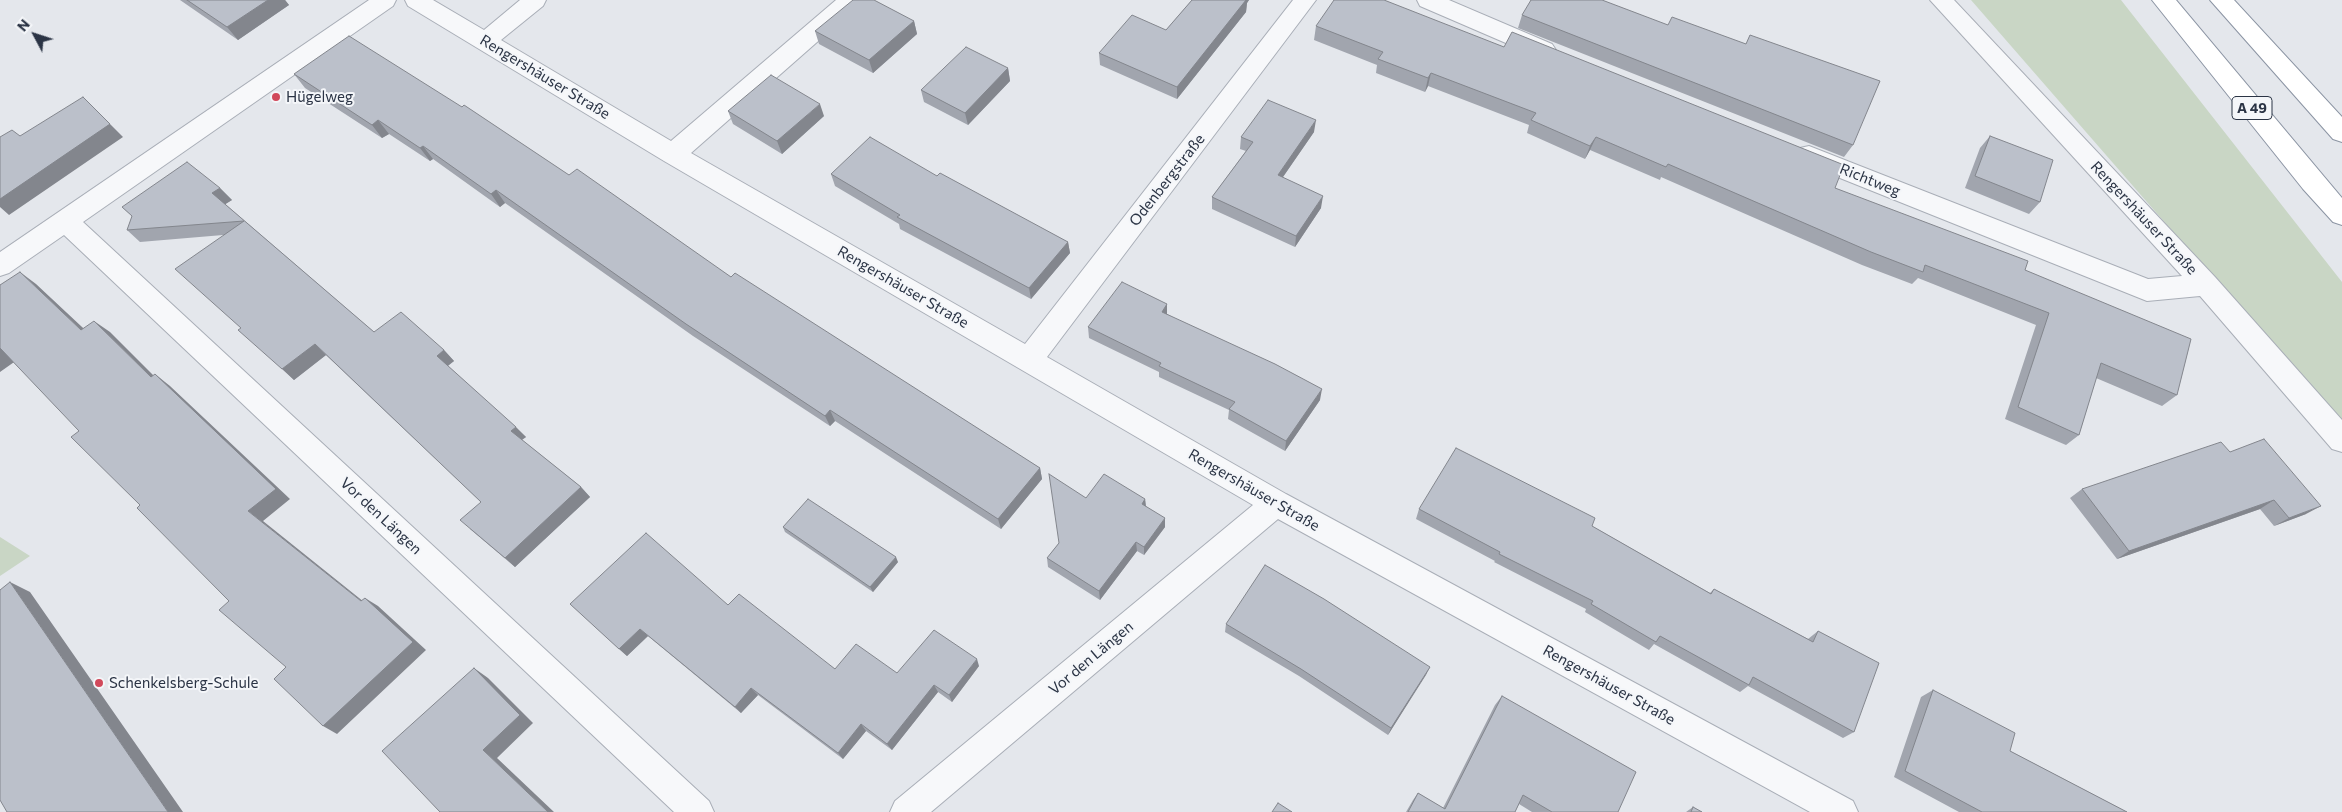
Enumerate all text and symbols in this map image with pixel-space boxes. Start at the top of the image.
north arrow [10,10,60,60]
text: N [13,16,33,35]
street label: Rengershäuser Straße [477,31,613,123]
place label: Hügelweg [286,88,353,106]
marker: Hügelweg [270,91,282,103]
road number: A 49 [2232,96,2272,120]
street label: Odenbergstraße [1125,130,1209,230]
street label: Rengershäuser Straße [2087,158,2201,278]
street label: Richtweg [1837,160,1903,200]
street label: Rengershäuser Straße [834,242,972,332]
street label: Rengershäuser Straße [1185,445,1323,535]
street label: Vor den Längen [337,474,425,558]
street label: Vor den Längen [1045,617,1137,699]
street label: Rengershäuser Straße [1540,641,1678,729]
place label: Schenkelsberg-Schule [109,674,258,692]
marker: Schenkelsberg-Schule [93,677,105,689]

